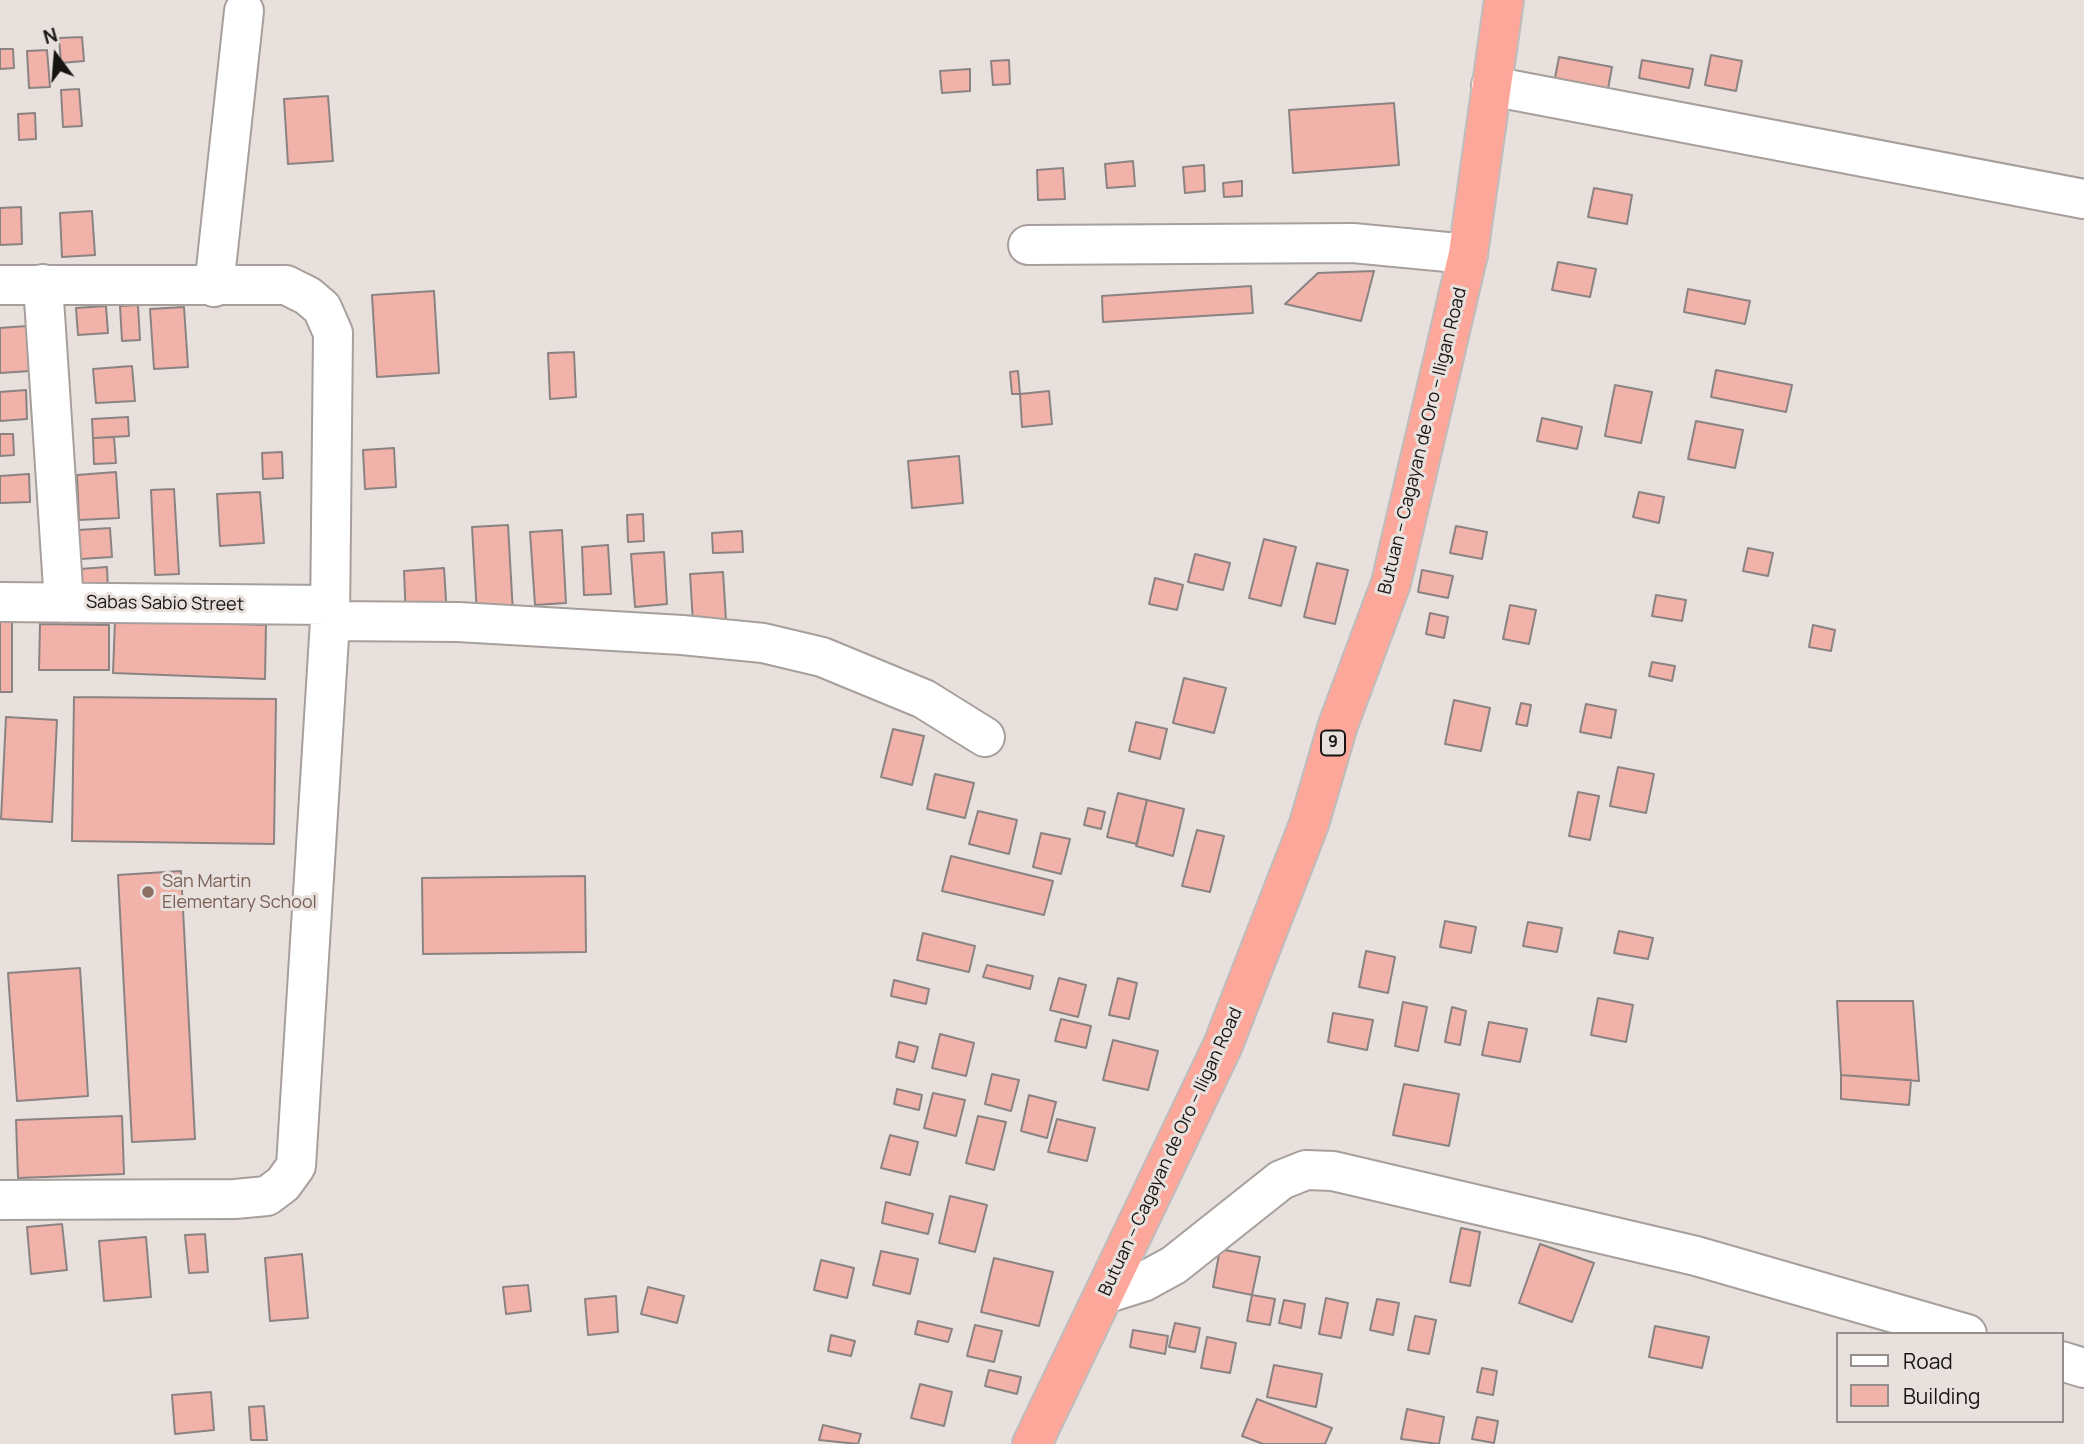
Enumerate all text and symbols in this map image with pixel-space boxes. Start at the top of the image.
north arrow [21,21,91,91]
text: N [40,21,60,50]
street label: Butuan – Cagayan de Oro – Iligan Road [1374,285,1472,597]
street label: Sabas Sabio Street [86,592,244,616]
road number: 9 [1321,730,1345,756]
place label: San Martin Elementary School [162,871,317,914]
marker: San Martin Elementary School [140,884,156,900]
street label: Butuan – Cagayan de Oro – Iligan Road [1095,1004,1247,1300]
legend [1836,1332,2063,1423]
text: Road [1903,1347,1953,1375]
text: Building [1903,1382,1980,1410]

